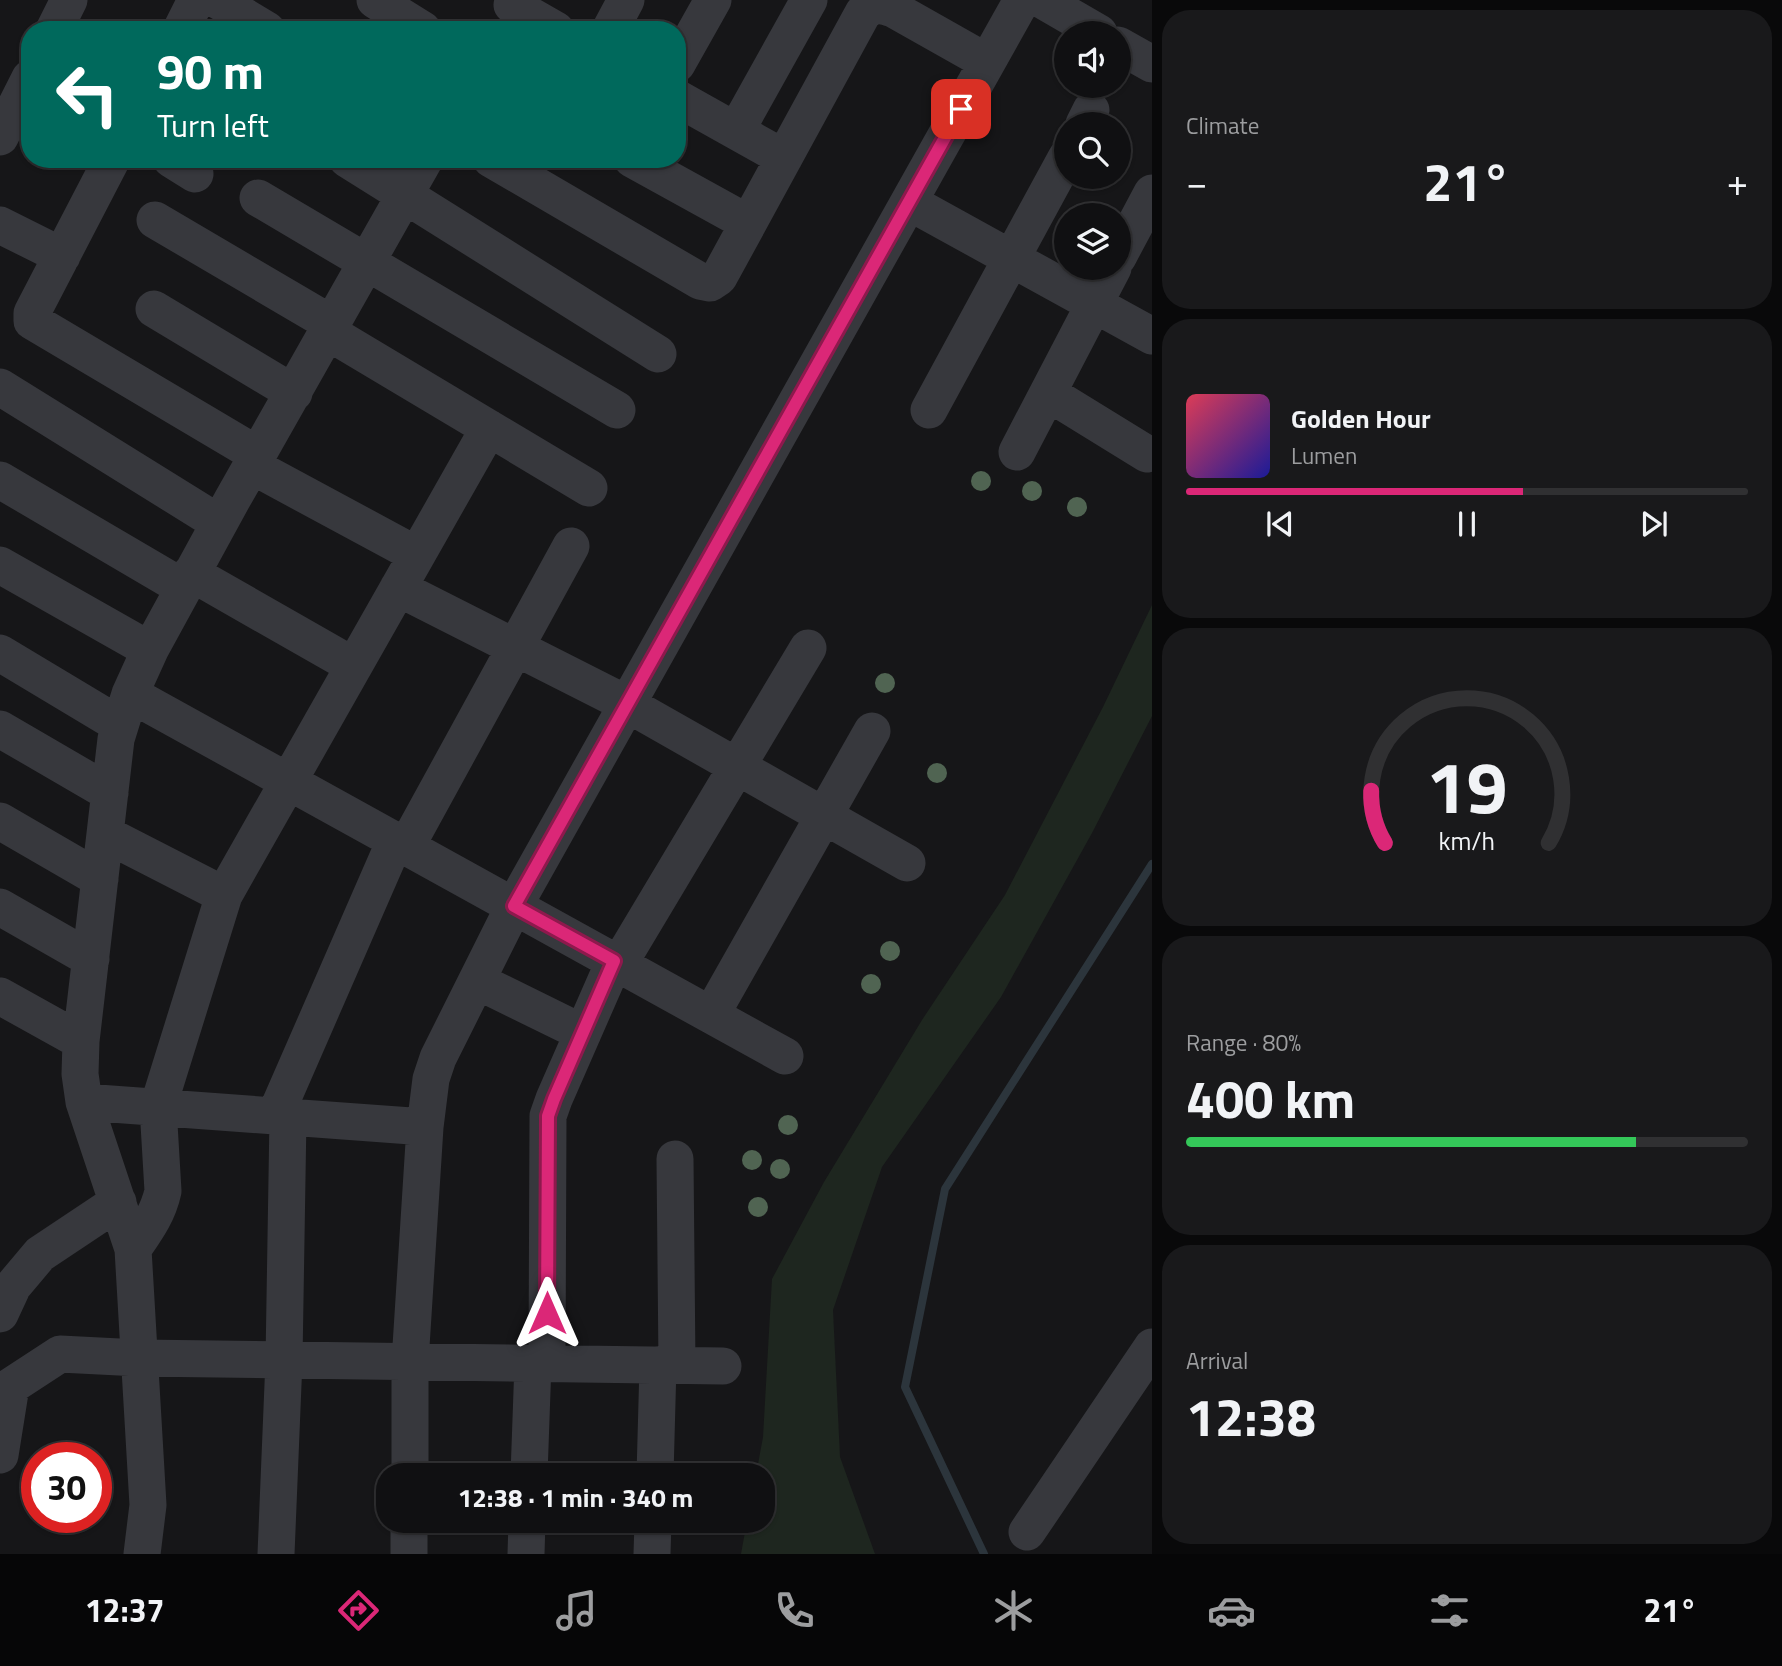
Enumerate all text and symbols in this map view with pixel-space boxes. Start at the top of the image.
map controls [1054,21,1131,280]
button: sound [1054,21,1131,98]
text: 90 m [157,33,264,108]
icon: left [42,49,133,140]
pin [931,79,991,139]
icon: arrive [942,90,980,128]
text: Turn left [157,101,269,149]
text: Climate [1186,108,1259,143]
button: search [1054,112,1131,189]
text: 21° [1423,142,1511,221]
text: − [1186,153,1207,211]
text: + [1727,153,1748,211]
button: layers [1054,203,1131,280]
text: Golden Hour [1291,399,1431,438]
text: Lumen [1291,438,1357,473]
icon: previous [1261,505,1299,543]
icon: pause [1448,505,1486,543]
icon: next [1635,505,1673,543]
text: 19 [1426,731,1508,841]
text: km/h [1439,822,1495,860]
text: Range · 80% [1186,1025,1301,1060]
text: 400 km [1186,1059,1355,1138]
position arrow [510,1276,584,1350]
text: Arrival [1186,1343,1248,1378]
text: 12:38 [1186,1377,1316,1456]
speed limit sign: 30 [21,1442,112,1533]
text: 12:38 · 1 min · 340 m [458,1478,693,1517]
text: 12:37 [85,1586,165,1634]
icon: directions [334,1586,383,1635]
icon: music [552,1586,601,1635]
icon: phone [770,1586,819,1635]
icon: climate [989,1586,1038,1635]
icon: car [1207,1586,1256,1635]
icon: filters [1425,1586,1474,1635]
text: 21° [1643,1586,1697,1634]

